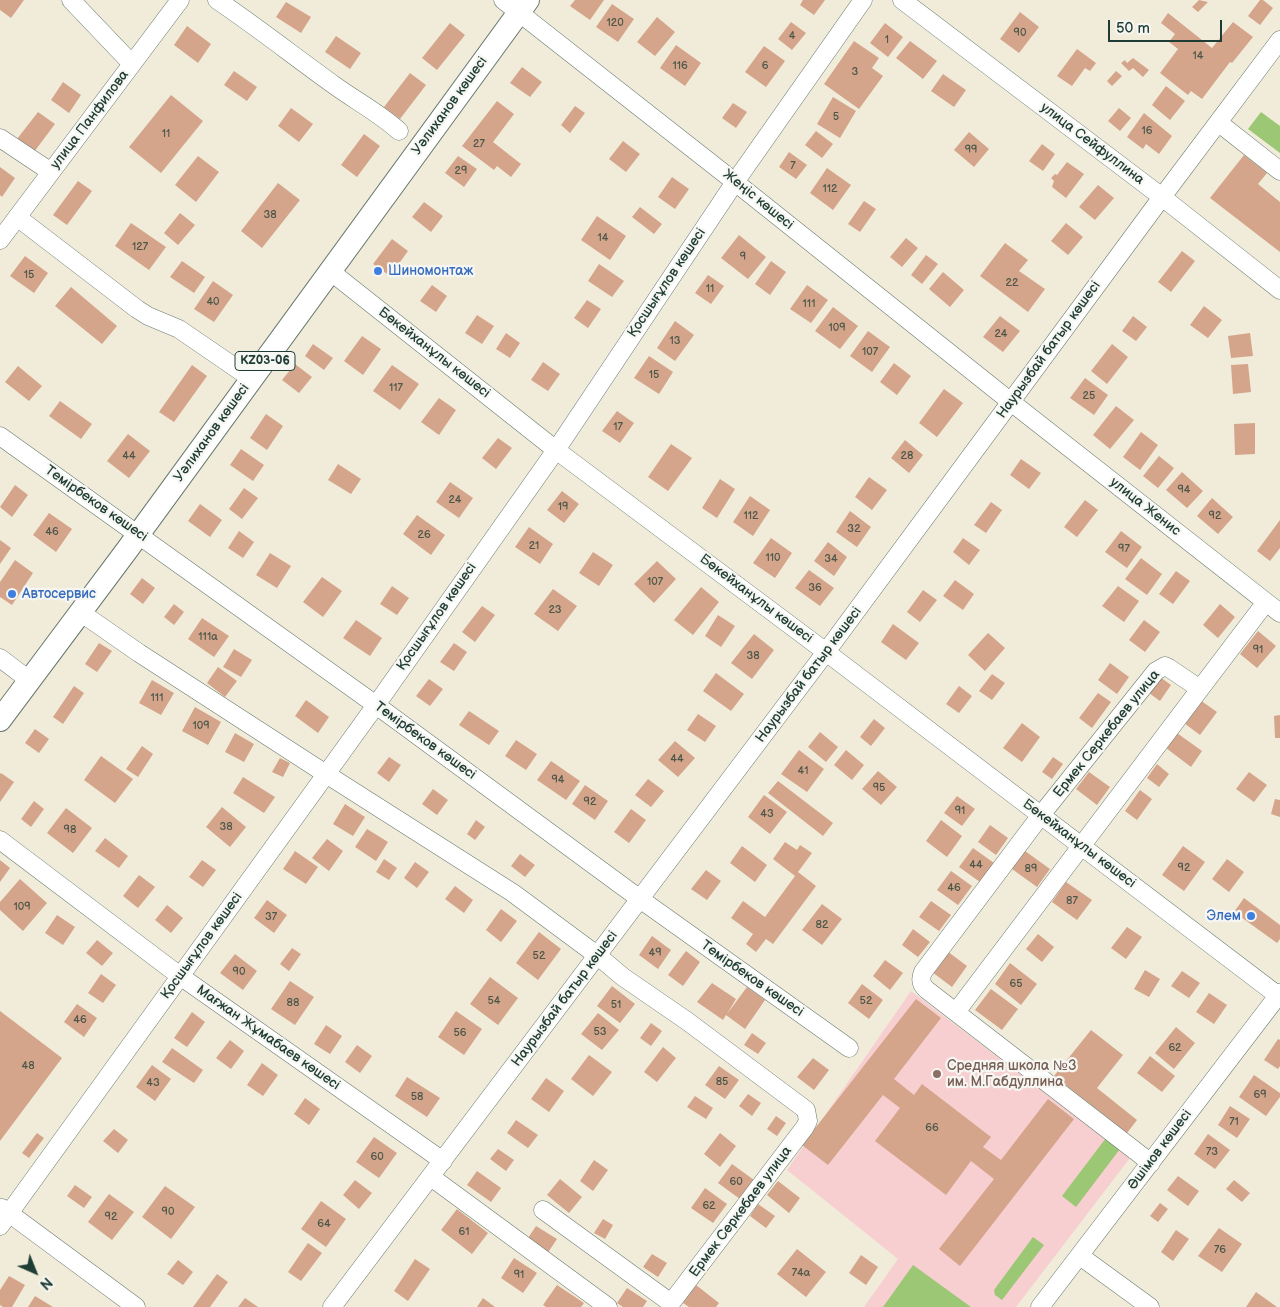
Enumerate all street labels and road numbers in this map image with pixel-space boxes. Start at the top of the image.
street label: Уәлиханов көшесі [409,54,491,158]
street label: улица Панфилова [47,67,133,173]
street label: улица Сейфуллина [1037,99,1147,189]
street label: Жеңіс көшесі [719,166,797,234]
street label: Қосшығұлов көшесі [624,225,710,341]
street label: Наурызбай батыр көшесі [994,278,1104,422]
street label: Бөкейханұлы көшесі [375,304,493,402]
road number: KZ03-06 [235,352,295,371]
street label: Уәлиханов көшесі [171,381,253,485]
street label: Темірбеков көшесі [41,462,151,546]
street label: улица Женис [1106,474,1184,540]
street label: Бөкейханұлы көшесі [696,551,816,647]
street label: Қосшығұлов көшесі [393,560,481,674]
street label: Наурызбай батыр көшесі [752,604,866,746]
street label: Ермек Серкебаев улица [1050,667,1164,801]
street label: Темірбеков көшесі [371,699,479,783]
street label: Бөкейханұлы көшесі [1019,796,1139,892]
street label: Қосшығұлов көшесі [158,889,246,1003]
street label: Наурызбай батыр көшесі [508,928,622,1070]
street label: Темірбеков көшесі [697,937,807,1021]
street label: Мағжан Жұмабаев көшесі [193,982,343,1094]
street label: Әшімов көшесі [1124,1107,1196,1193]
street label: Ермек Серкебаев улица [686,1143,796,1281]

